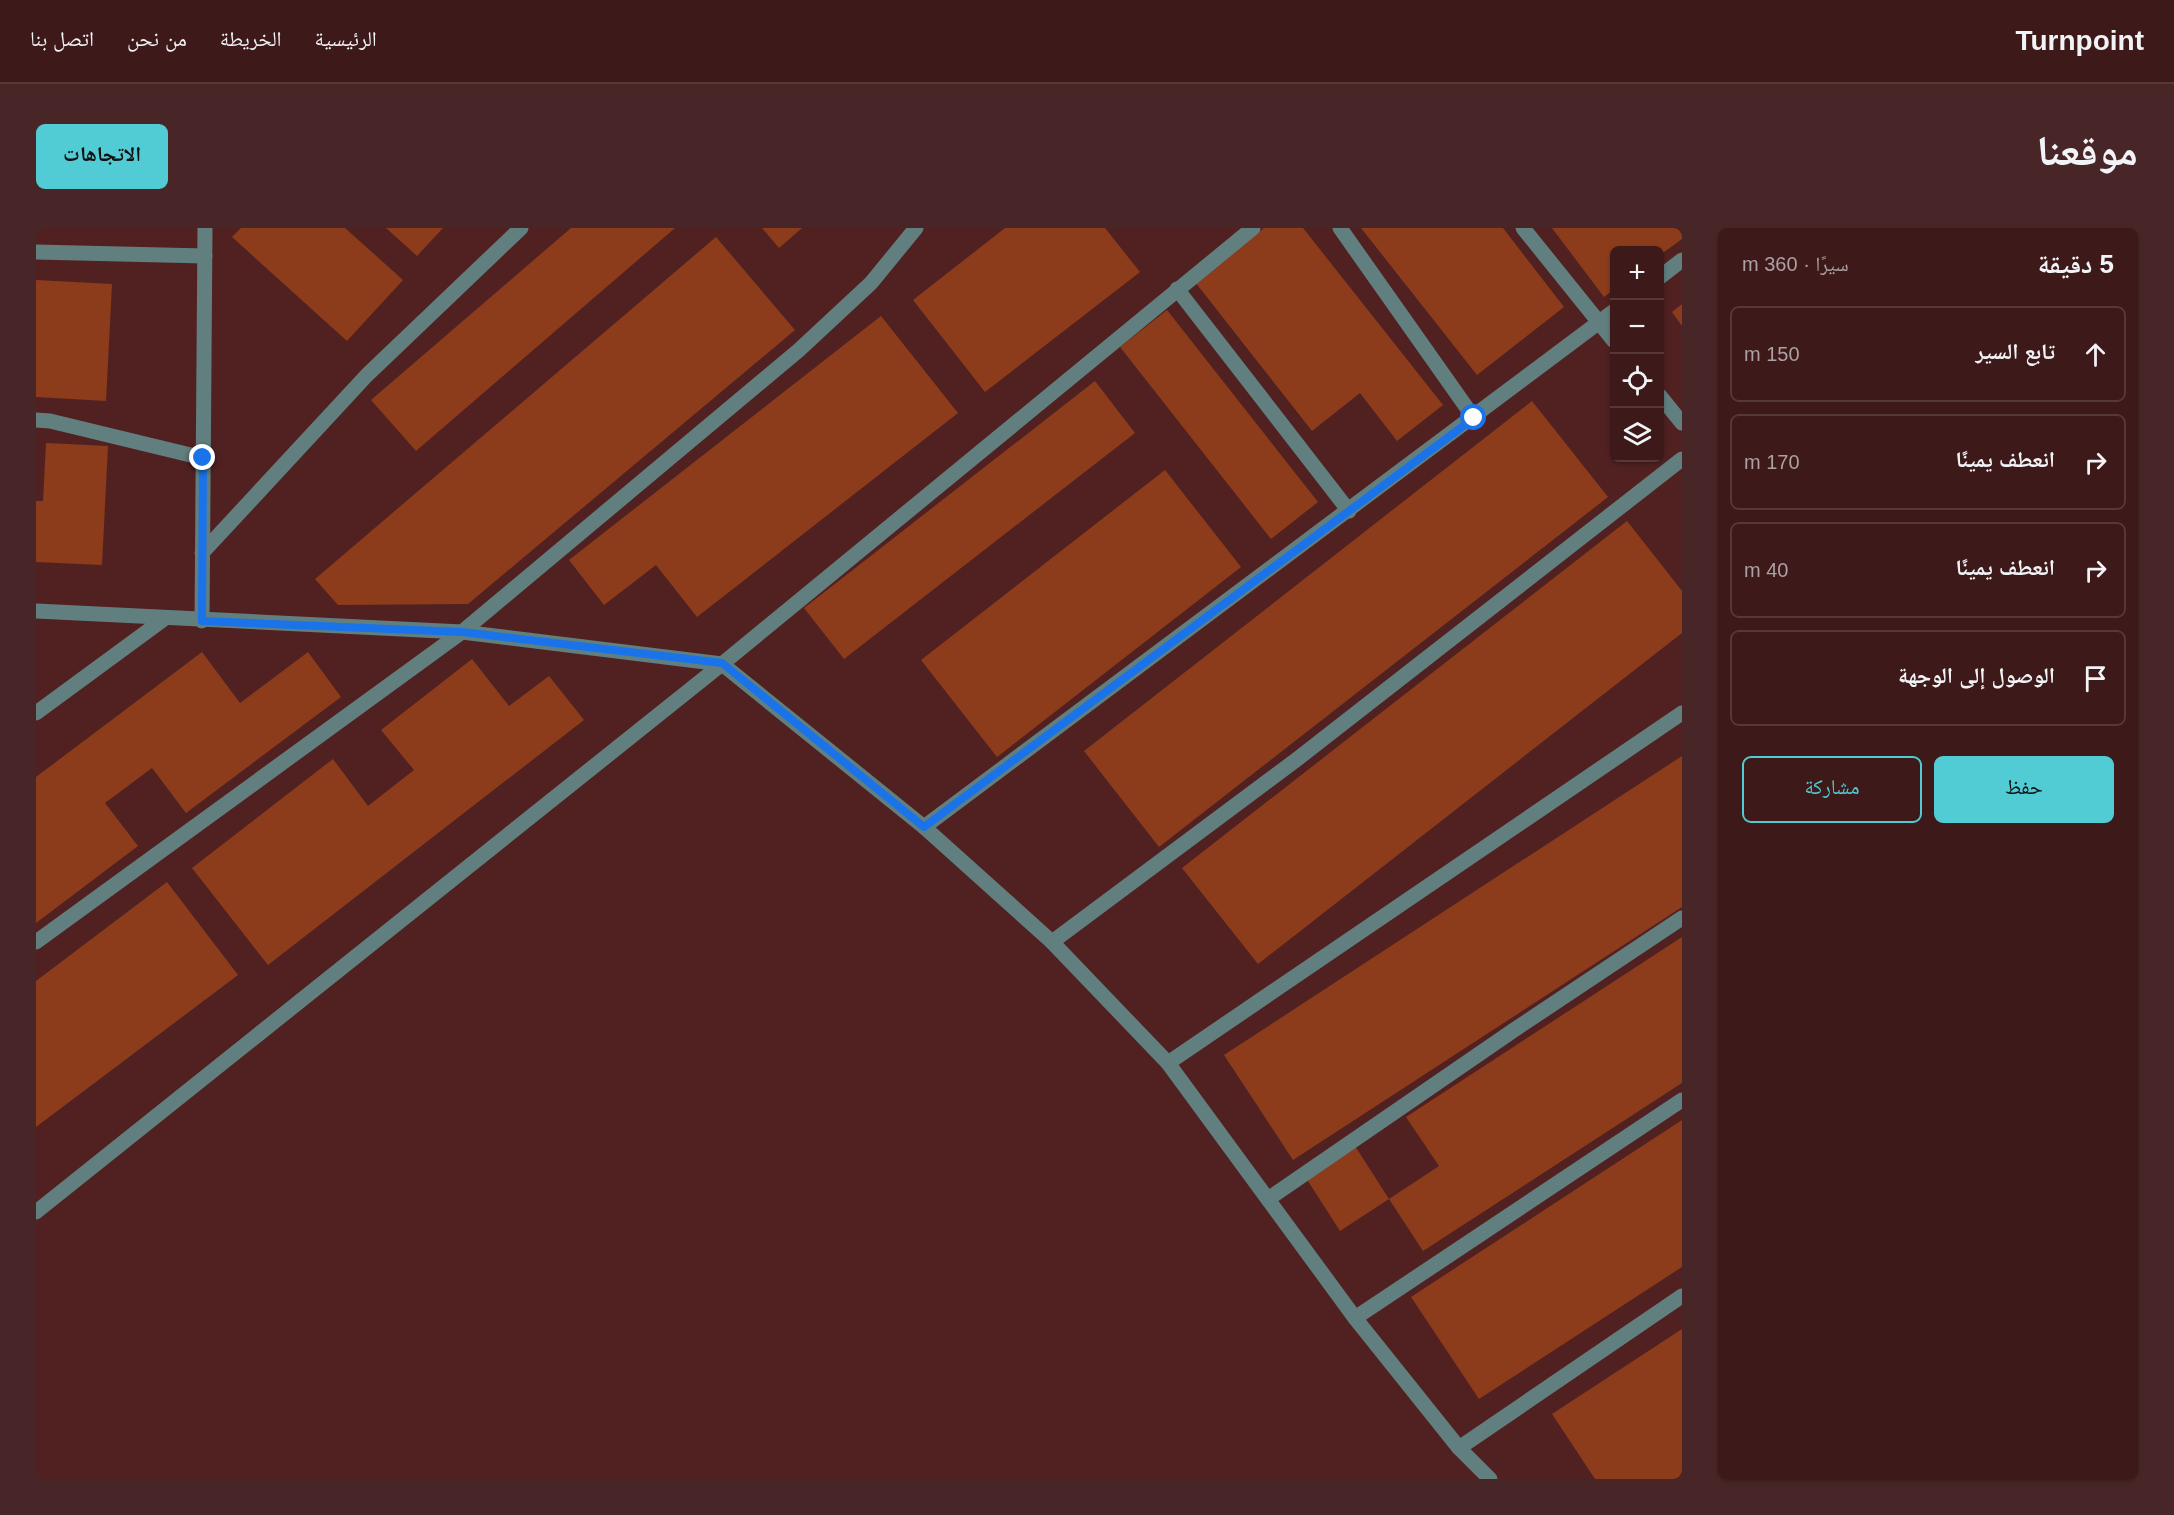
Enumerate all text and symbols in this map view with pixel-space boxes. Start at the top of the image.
text: Turnpoint [2015,25,2144,56]
text: اتصل بنا [30,27,94,50]
text: من نحن [127,27,187,50]
text: الخريطة [220,27,282,50]
text: الرئيسية [315,27,377,50]
button: الاتجاهات [36,124,168,189]
text: موقعنا [2037,127,2138,174]
map controls [1610,246,1664,462]
button: + [1610,246,1664,300]
text: 5 دقيقة [2038,249,2114,279]
text: سيرًا · 360 m [1742,253,1849,275]
button: − [1610,300,1664,354]
icon: ahead [2079,338,2112,371]
text: تابع السير [1975,339,2055,364]
text: 150 m [1744,343,1800,365]
button: locate [1610,354,1664,408]
route start [1460,404,1486,430]
button: layers [1610,408,1664,462]
route end [189,444,215,470]
icon: right [2079,446,2112,479]
text: انعطف يمينًا [1956,447,2055,472]
text: 170 m [1744,451,1800,473]
icon: right [2079,554,2112,587]
text: انعطف يمينًا [1956,555,2055,580]
text: 40 m [1744,559,1788,581]
icon: arrive [2079,662,2112,695]
text: الوصول إلى الوجهة [1898,663,2055,688]
button: مشاركة [1742,756,1922,823]
button: حفظ [1934,756,2114,823]

